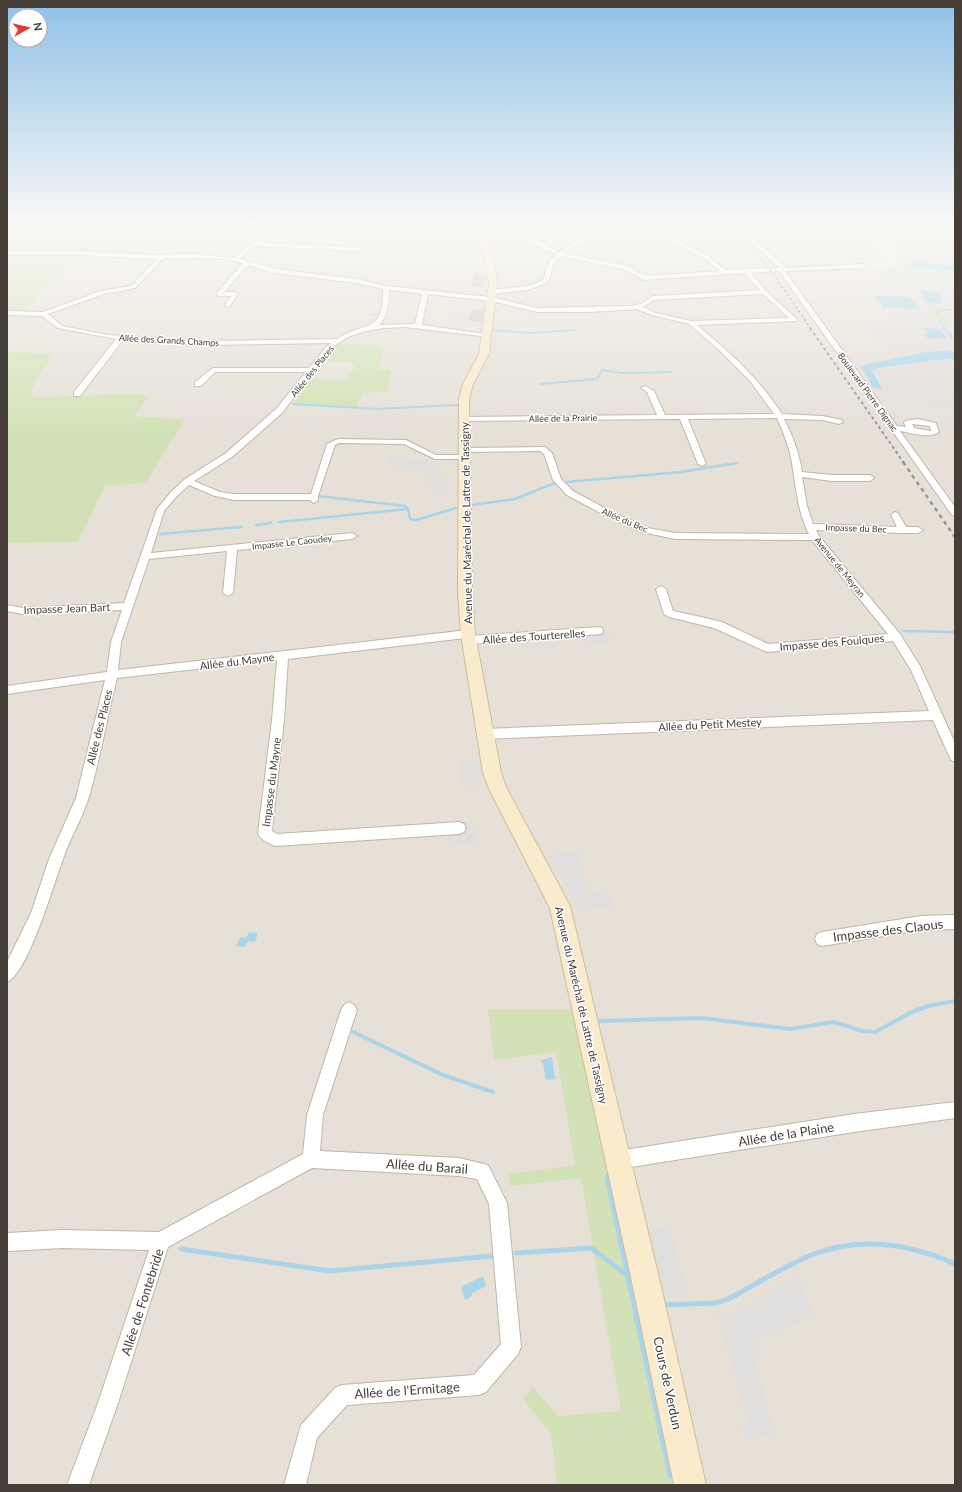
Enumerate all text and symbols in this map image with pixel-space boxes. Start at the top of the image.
north arrow [8,8,48,48]
text: N [31,21,45,32]
street label: Allée des Grands Champs [119,332,220,348]
street label: Allée des Places [288,343,336,399]
street label: Boulevard Pierre Dignac [836,350,901,434]
street label: Allée de la Prairie [529,412,598,424]
street label: Avenue du Maréchal de Lattre de Tassigny [458,421,474,624]
street label: Allée du Bec [600,505,650,535]
street label: Impasse du Bec [825,521,888,535]
street label: Impasse Le Caoudey [251,532,333,552]
street label: Avenue de Meyran [812,535,868,599]
street label: Impasse Jean Bart [23,600,111,616]
street label: Allée des Tourterelles [482,626,586,646]
street label: Impasse des Foulques [779,631,885,653]
street label: Allée du Mayne [199,650,275,672]
street label: Allée des Places [83,688,115,766]
street label: Allée du Petit Mestey [658,715,762,733]
street label: Impasse du Mayne [259,736,283,827]
street label: Avenue du Maréchal de Lattre de Tassigny [553,905,611,1105]
street label: Impasse des Claous [832,915,944,945]
street label: Allée de la Plaine [737,1119,835,1149]
street label: Allée du Barail [386,1155,468,1177]
street label: Allée de Fontebride [117,1246,167,1358]
street label: Cours de Verdun [650,1335,686,1431]
street label: Allée de l'Ermitage [354,1378,460,1402]

